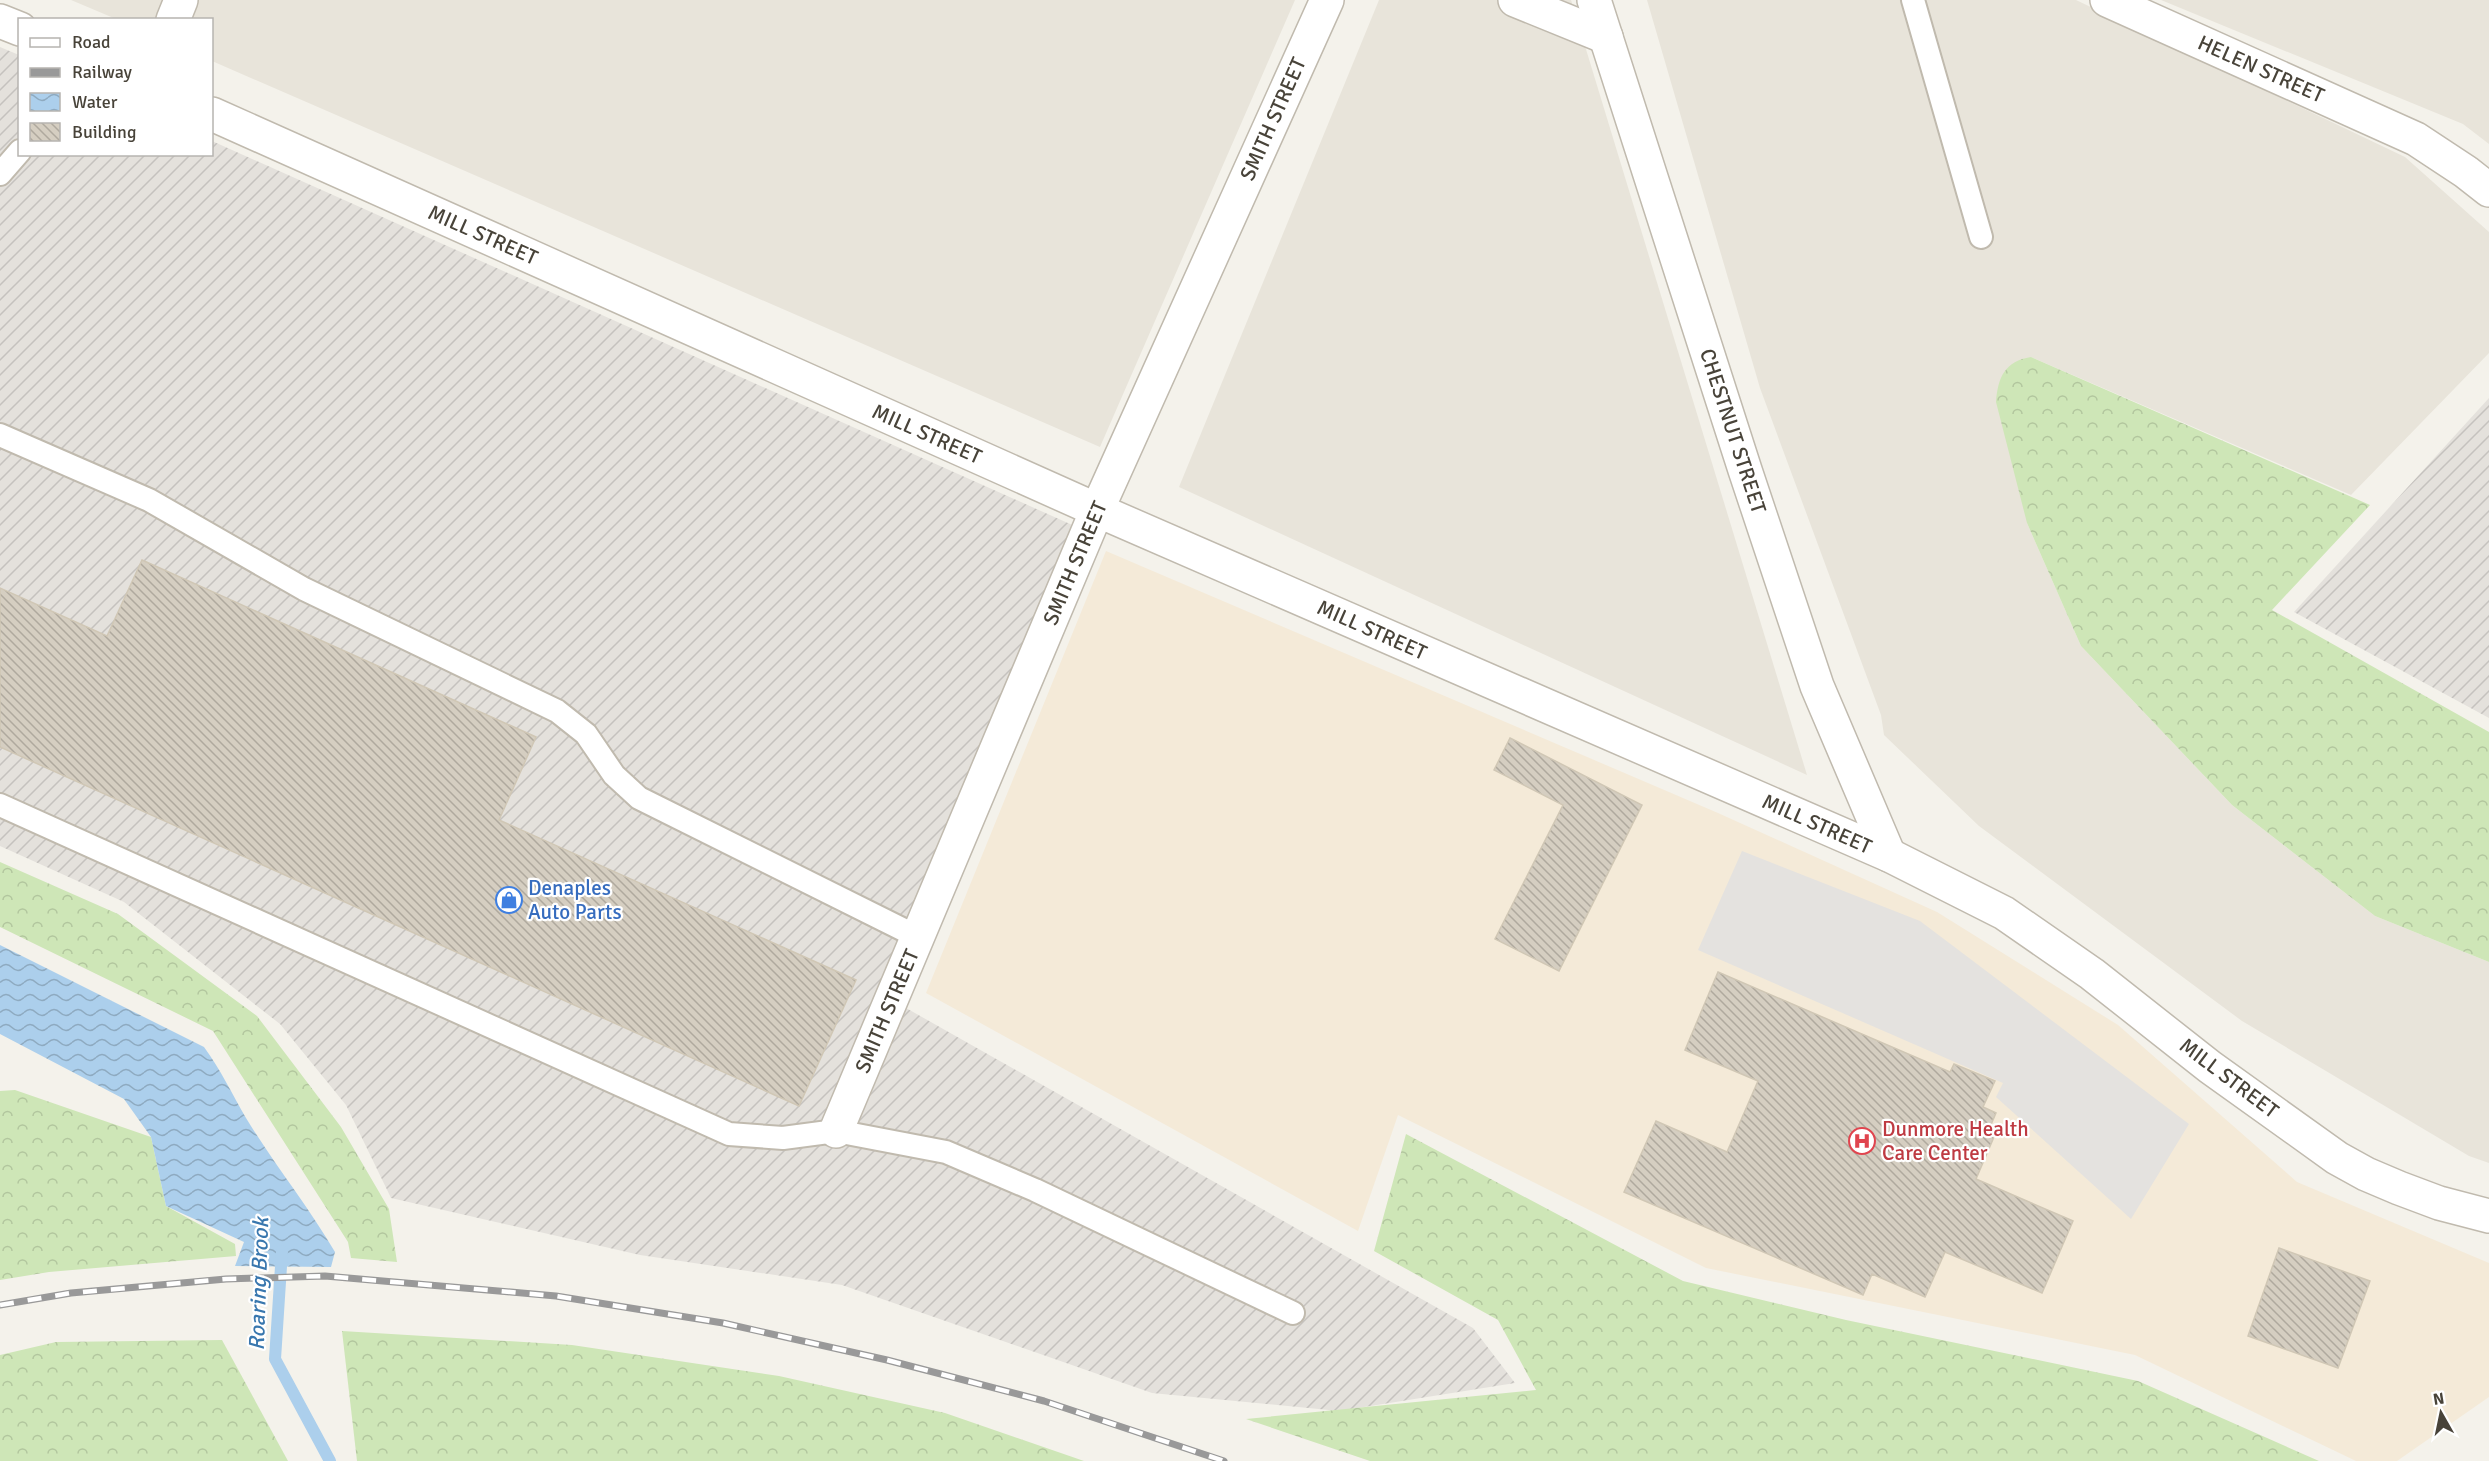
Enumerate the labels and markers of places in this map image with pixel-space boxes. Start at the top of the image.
place label: Denaples Auto Parts [528,875,622,925]
shop icon: Denaples Auto Parts [494,885,524,915]
place label: Dunmore Health Care Center [1882,1116,2029,1166]
hospital icon: Dunmore Health Care Center [1847,1126,1877,1156]

